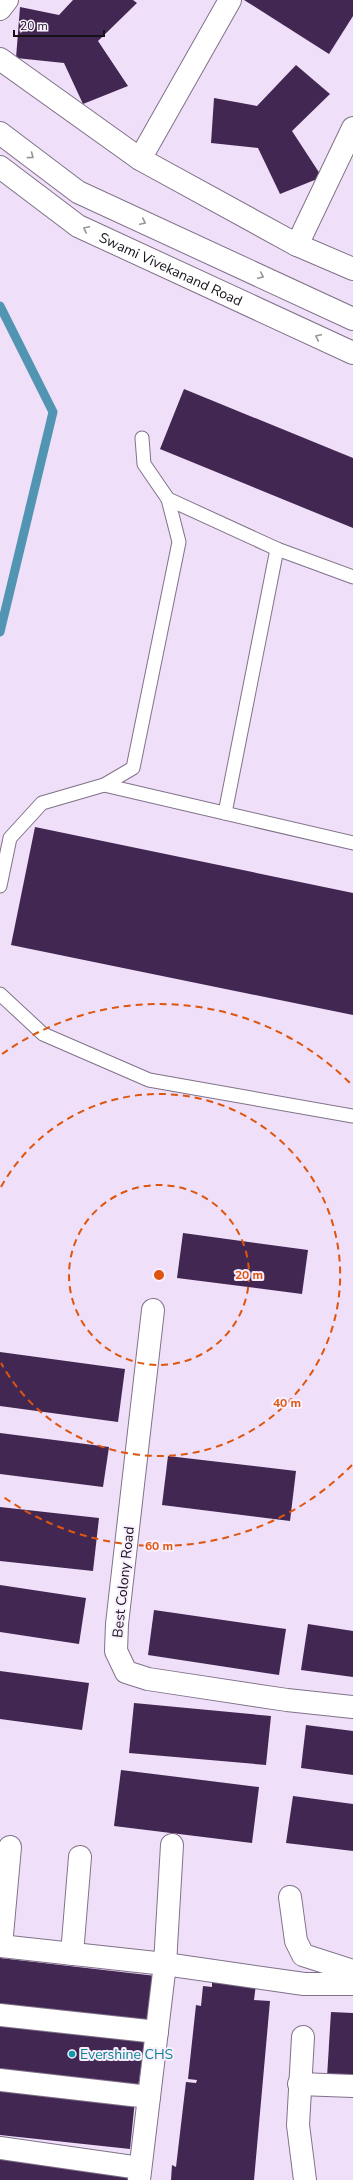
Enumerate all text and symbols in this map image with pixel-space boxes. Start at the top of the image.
scale bar [14,12,104,38]
text: 20 m [20,18,48,34]
one-way arrow [27,152,34,159]
one-way arrow [138,217,146,225]
one-way arrow [82,226,90,234]
street label: Swami Vivekanand Road [96,228,245,311]
one-way arrow [256,271,264,279]
one-way arrow [314,334,322,342]
text: 20 m [235,1267,263,1283]
centre of rings [152,1268,166,1282]
text: 40 m [273,1395,301,1411]
street label: Best Colony Road [108,1525,139,1639]
text: 60 m [145,1538,173,1554]
place label: Evershine CHS [80,2045,174,2064]
marker: Evershine CHS [67,2049,77,2059]

